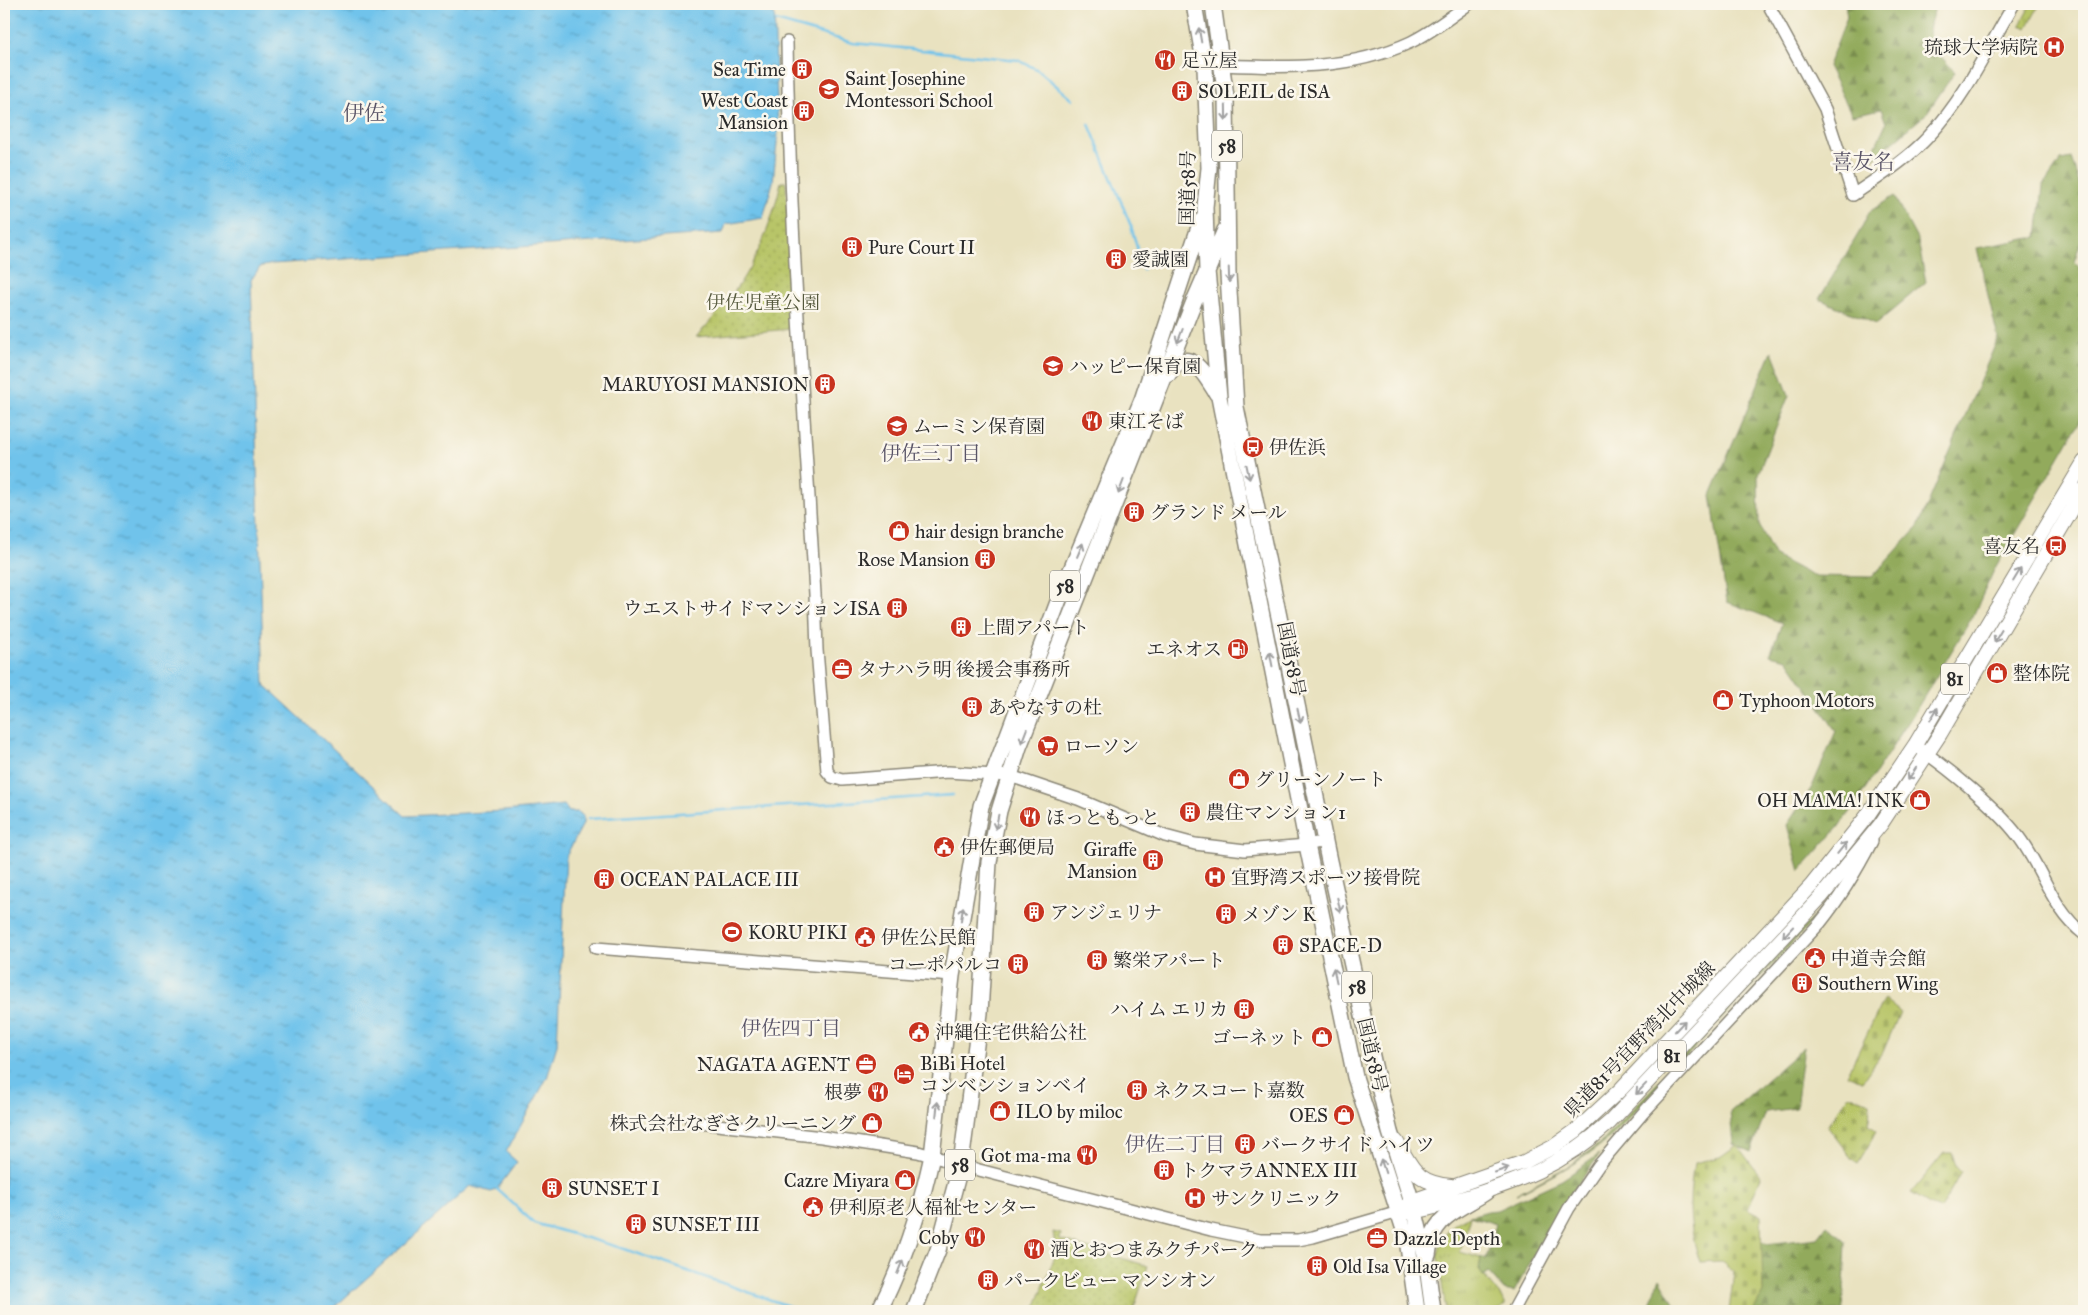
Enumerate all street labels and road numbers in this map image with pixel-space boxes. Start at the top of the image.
road number: 58 [1212,130,1242,162]
street label: 国道58号 [1175,150,1200,226]
road number: 58 [1050,570,1080,602]
street label: 国道58号 [1273,620,1310,699]
road number: 81 [1941,664,1969,694]
street label: 県道81号宜野湾北中城線 [1559,956,1719,1122]
road number: 58 [1342,972,1372,1002]
street label: 国道58号 [1353,1016,1392,1095]
road number: 81 [1658,1040,1686,1072]
road number: 58 [945,1150,975,1180]

